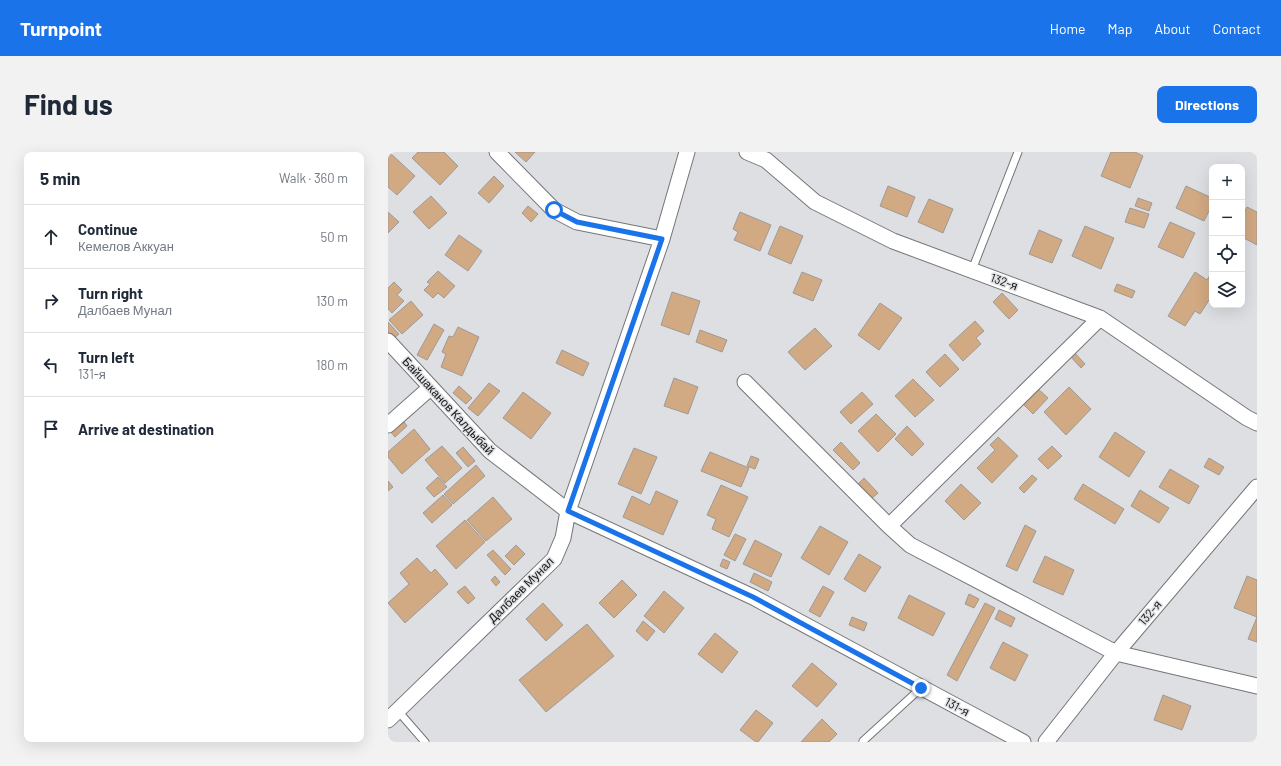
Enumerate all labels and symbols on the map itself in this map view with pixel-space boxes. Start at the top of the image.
route start [545,201,563,219]
street label: 132-я [989,270,1020,292]
street label: Байшаканов Калдыбай [399,354,498,458]
street label: Далбаев Мунал [485,554,557,626]
street label: 132-я [1135,597,1164,628]
route end [912,679,930,697]
street label: 131-я [943,694,972,718]

